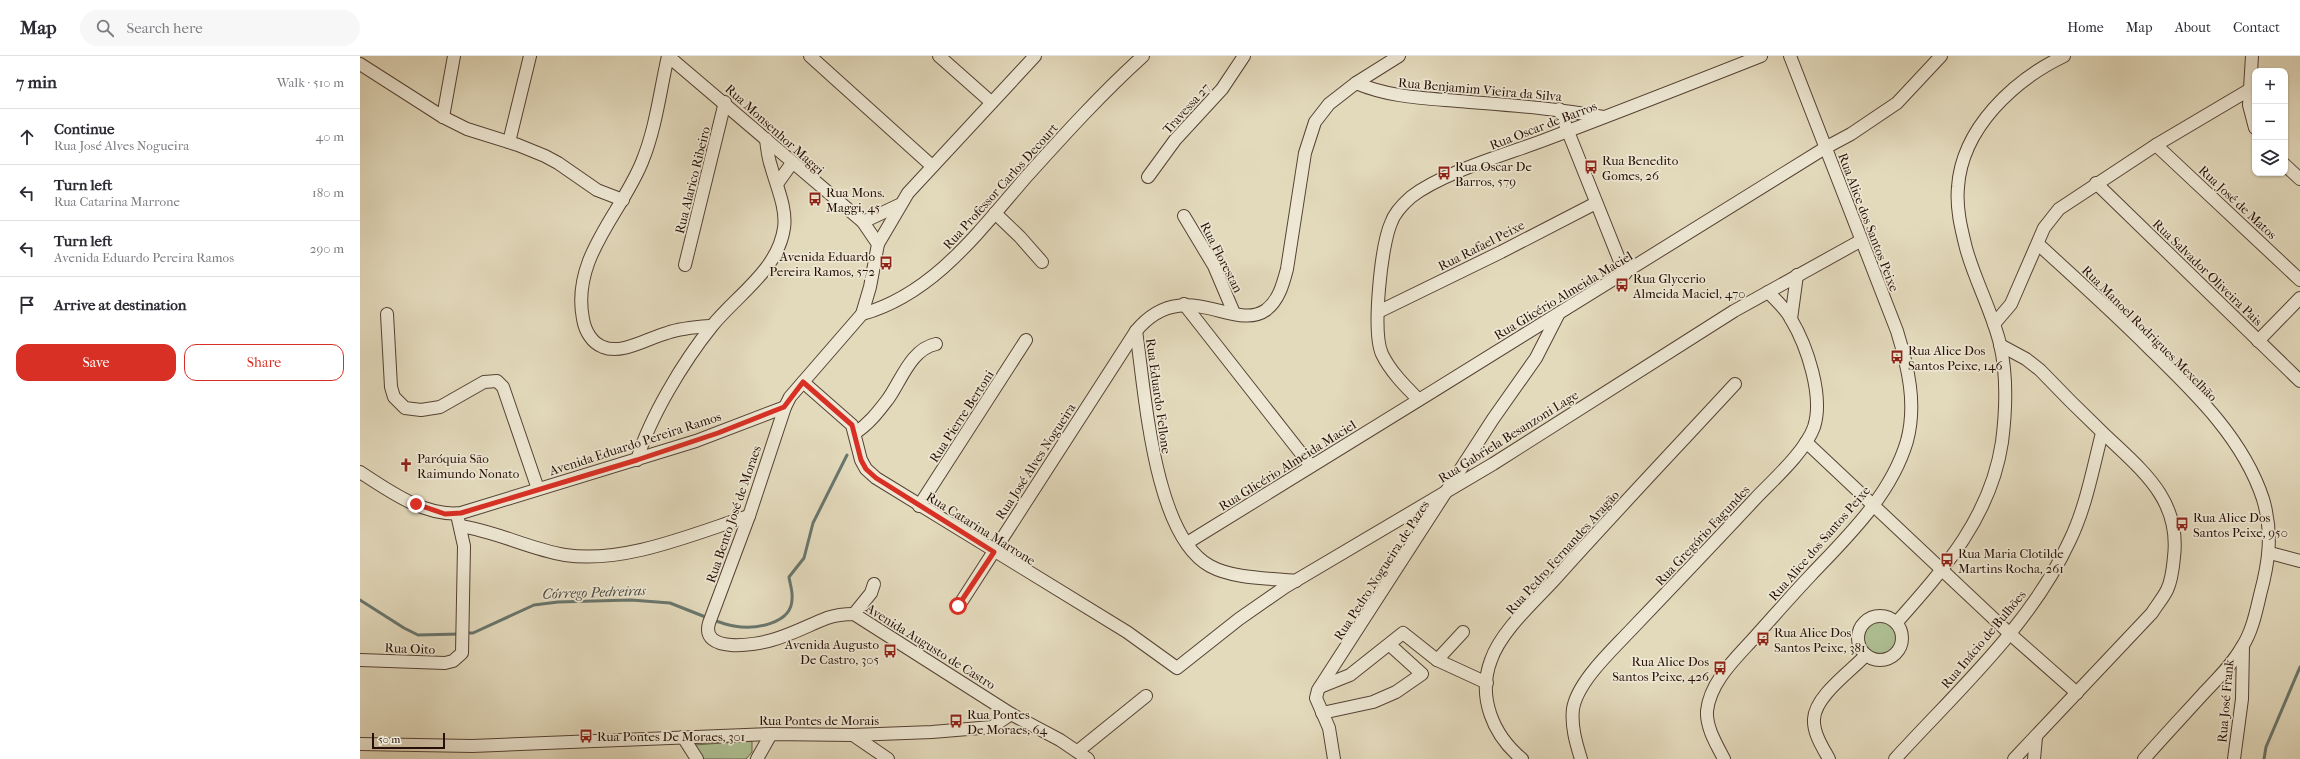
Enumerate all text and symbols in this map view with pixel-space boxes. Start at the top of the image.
search box [80,10,360,46]
text: Map [20,17,56,39]
icon: search [94,17,116,39]
text: Search here [126,19,203,37]
text: Home [2067,19,2104,36]
text: Map [2126,19,2153,36]
text: About [2175,19,2211,36]
text: Contact [2233,19,2280,36]
map controls [2252,68,2288,176]
button: + [2252,68,2288,104]
text: 7 min [16,72,57,92]
text: Walk · 510 m [277,75,344,90]
street label: Rua Benjamim Vieira da Silva [1397,75,1563,104]
street label: Travessa 27 [1160,80,1213,137]
street label: Rua Monsenhor Maggi [722,81,827,178]
street label: Rua Oscar de Barros [1487,98,1599,153]
button: − [2252,104,2288,140]
text: Continue [54,120,114,138]
street label: Rua Professor Carlos Decourt [940,120,1061,252]
street label: Rua Alarico Ribeiro [672,125,713,235]
icon: ahead [16,126,38,148]
text: 40 m [316,129,344,144]
text: Rua José Alves Nogueira [54,138,189,153]
button: layers [2252,140,2288,176]
street label: Rua Alice dos Santos Peixe [1835,151,1902,294]
place label: Rua Benedito Gomes, 26 [1602,153,1679,183]
place label: Rua Oscar De Barros, 579 [1455,159,1532,189]
bus stop icon: Rua Benedito Gomes, 26 [1583,159,1599,175]
street label: Rua José de Matos [2196,162,2280,242]
bus stop icon: Rua Oscar De Barros, 579 [1436,165,1452,181]
text: Turn left [54,176,112,194]
icon: left [16,182,38,204]
text: 180 m [312,185,344,200]
place label: Rua Mons. Maggi, 45 [826,185,884,215]
bus stop icon: Rua Mons. Maggi, 45 [807,191,823,207]
text: Rua Catarina Marrone [54,194,180,209]
street label: Rua Salvador Oliveira Pais [2150,216,2266,329]
street label: Rua Rafael Peixe [1436,217,1527,274]
street label: Rua Florestan [1197,219,1246,295]
text: Turn left [54,232,112,250]
icon: left [16,238,38,260]
text: 290 m [310,241,344,256]
street label: Rua Glicério Almeida Maciel [1491,248,1636,343]
place label: Avenida Eduardo Pereira Ramos, 572 [769,249,875,279]
text: Avenida Eduardo Pereira Ramos [54,250,234,265]
bus stop icon: Avenida Eduardo Pereira Ramos, 572 [878,255,894,271]
street label: Rua Manoel Rodrigues Mexelhão [2079,263,2221,404]
place label: Rua Glycerio Almeida Maciel, 470 [1632,271,1745,301]
bus stop icon: Rua Glycerio Almeida Maciel, 470 [1614,277,1630,293]
icon: arrive [16,294,38,316]
text: Arrive at destination [54,296,186,314]
street label: Rua Eduardo Fellone [1143,337,1174,455]
place label: Rua Alice Dos Santos Peixe, 146 [1908,343,2004,373]
button: Save [16,344,176,381]
button: Share [184,344,344,381]
bus stop icon: Rua Alice Dos Santos Peixe, 146 [1889,349,1905,365]
street label: Rua Pierre Bertoni [926,367,997,465]
street label: Rua Gabriela Besanzoni Lage [1435,387,1582,486]
street label: Rua José Alves Nogueira [992,400,1079,522]
street label: Avenida Eduardo Pereira Ramos [546,408,723,479]
street label: Rua Glicério Almeida Maciel [1216,417,1359,514]
street label: Rua Bento José de Moraes [703,443,764,585]
place label: Paróquia São Raimundo Nonato [417,451,520,481]
church icon: Paróquia São Raimundo Nonato [398,457,414,473]
street label: Rua Gregório Fagundes [1652,482,1753,589]
street label: Rua Alice dos Santos Peixe [1765,482,1874,604]
street label: Rua Pedro Fernandes Aragão [1503,487,1622,617]
street label: Rua Catarina Marrone [923,489,1039,568]
route end [407,495,425,513]
street label: Rua Pedro Nogueira de Pazes [1331,497,1432,643]
place label: Rua Alice Dos Santos Peixe, 950 [2193,510,2288,540]
bus stop icon: Rua Alice Dos Santos Peixe, 950 [2174,516,2190,532]
place label: Rua Maria Clotilde Martins Rocha, 261 [1958,546,2064,576]
bus stop icon: Rua Maria Clotilde Martins Rocha, 261 [1939,552,1955,568]
water label: Córrego Pedreiras [542,582,647,603]
street label: Rua Inácio de Bulhões [1938,587,2029,691]
route start [949,597,967,615]
street label: Avenida Augusto de Castro [863,600,998,693]
place label: Rua Alice Dos Santos Peixe, 381 [1774,625,1866,655]
bus stop icon: Rua Alice Dos Santos Peixe, 381 [1755,631,1771,647]
place label: Avenida Augusto De Castro, 305 [784,637,879,667]
street label: Rua Oito [384,640,436,657]
bus stop icon: Avenida Augusto De Castro, 305 [882,643,898,659]
place label: Rua Alice Dos Santos Peixe, 426 [1612,654,1710,684]
street label: Rua José Frank [2214,659,2237,743]
bus stop icon: Rua Alice Dos Santos Peixe, 426 [1712,660,1728,676]
place label: Rua Pontes De Moraes, 64 [967,707,1048,737]
street label: Rua Pontes de Morais [759,713,879,728]
bus stop icon: Rua Pontes De Moraes, 64 [948,713,964,729]
bus stop icon: Rua Pontes De Moraes, 301 [578,728,594,744]
place label: Rua Pontes De Moraes, 301 [597,729,745,744]
scale bar [372,731,445,750]
text: 50 m [378,733,400,746]

